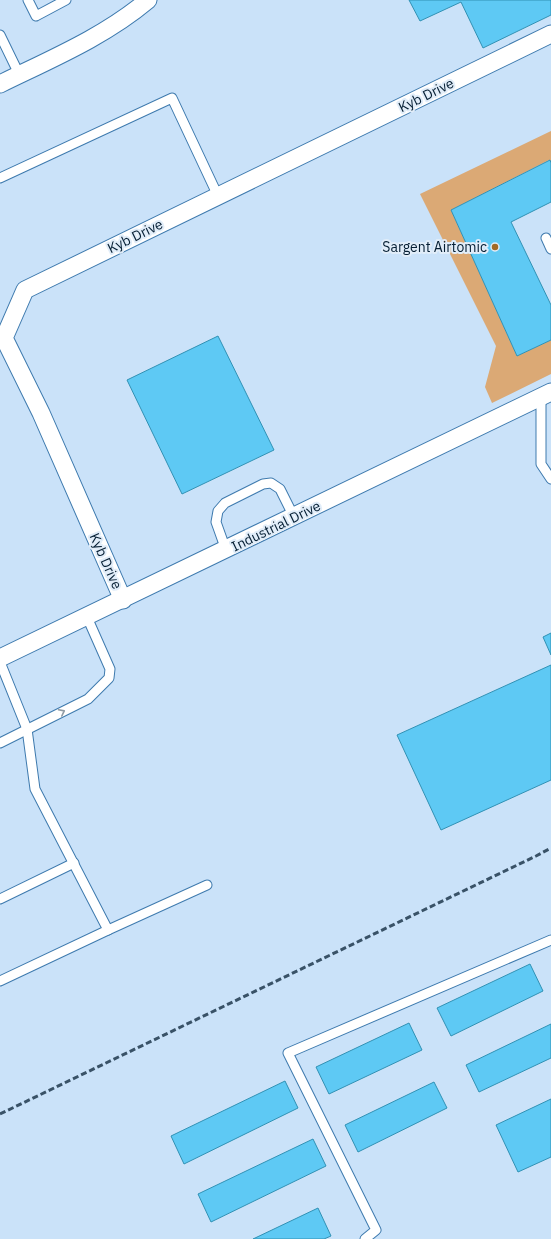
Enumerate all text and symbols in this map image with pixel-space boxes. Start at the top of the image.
street label: Kyb Drive [395,74,457,116]
street label: Kyb Drive [104,215,166,257]
place label: Sargent Airtomic [382,238,487,256]
marker: Sargent Airtomic [490,242,500,252]
street label: Industrial Drive [228,497,324,555]
street label: Kyb Drive [86,530,126,592]
one-way arrow [57,709,65,717]

